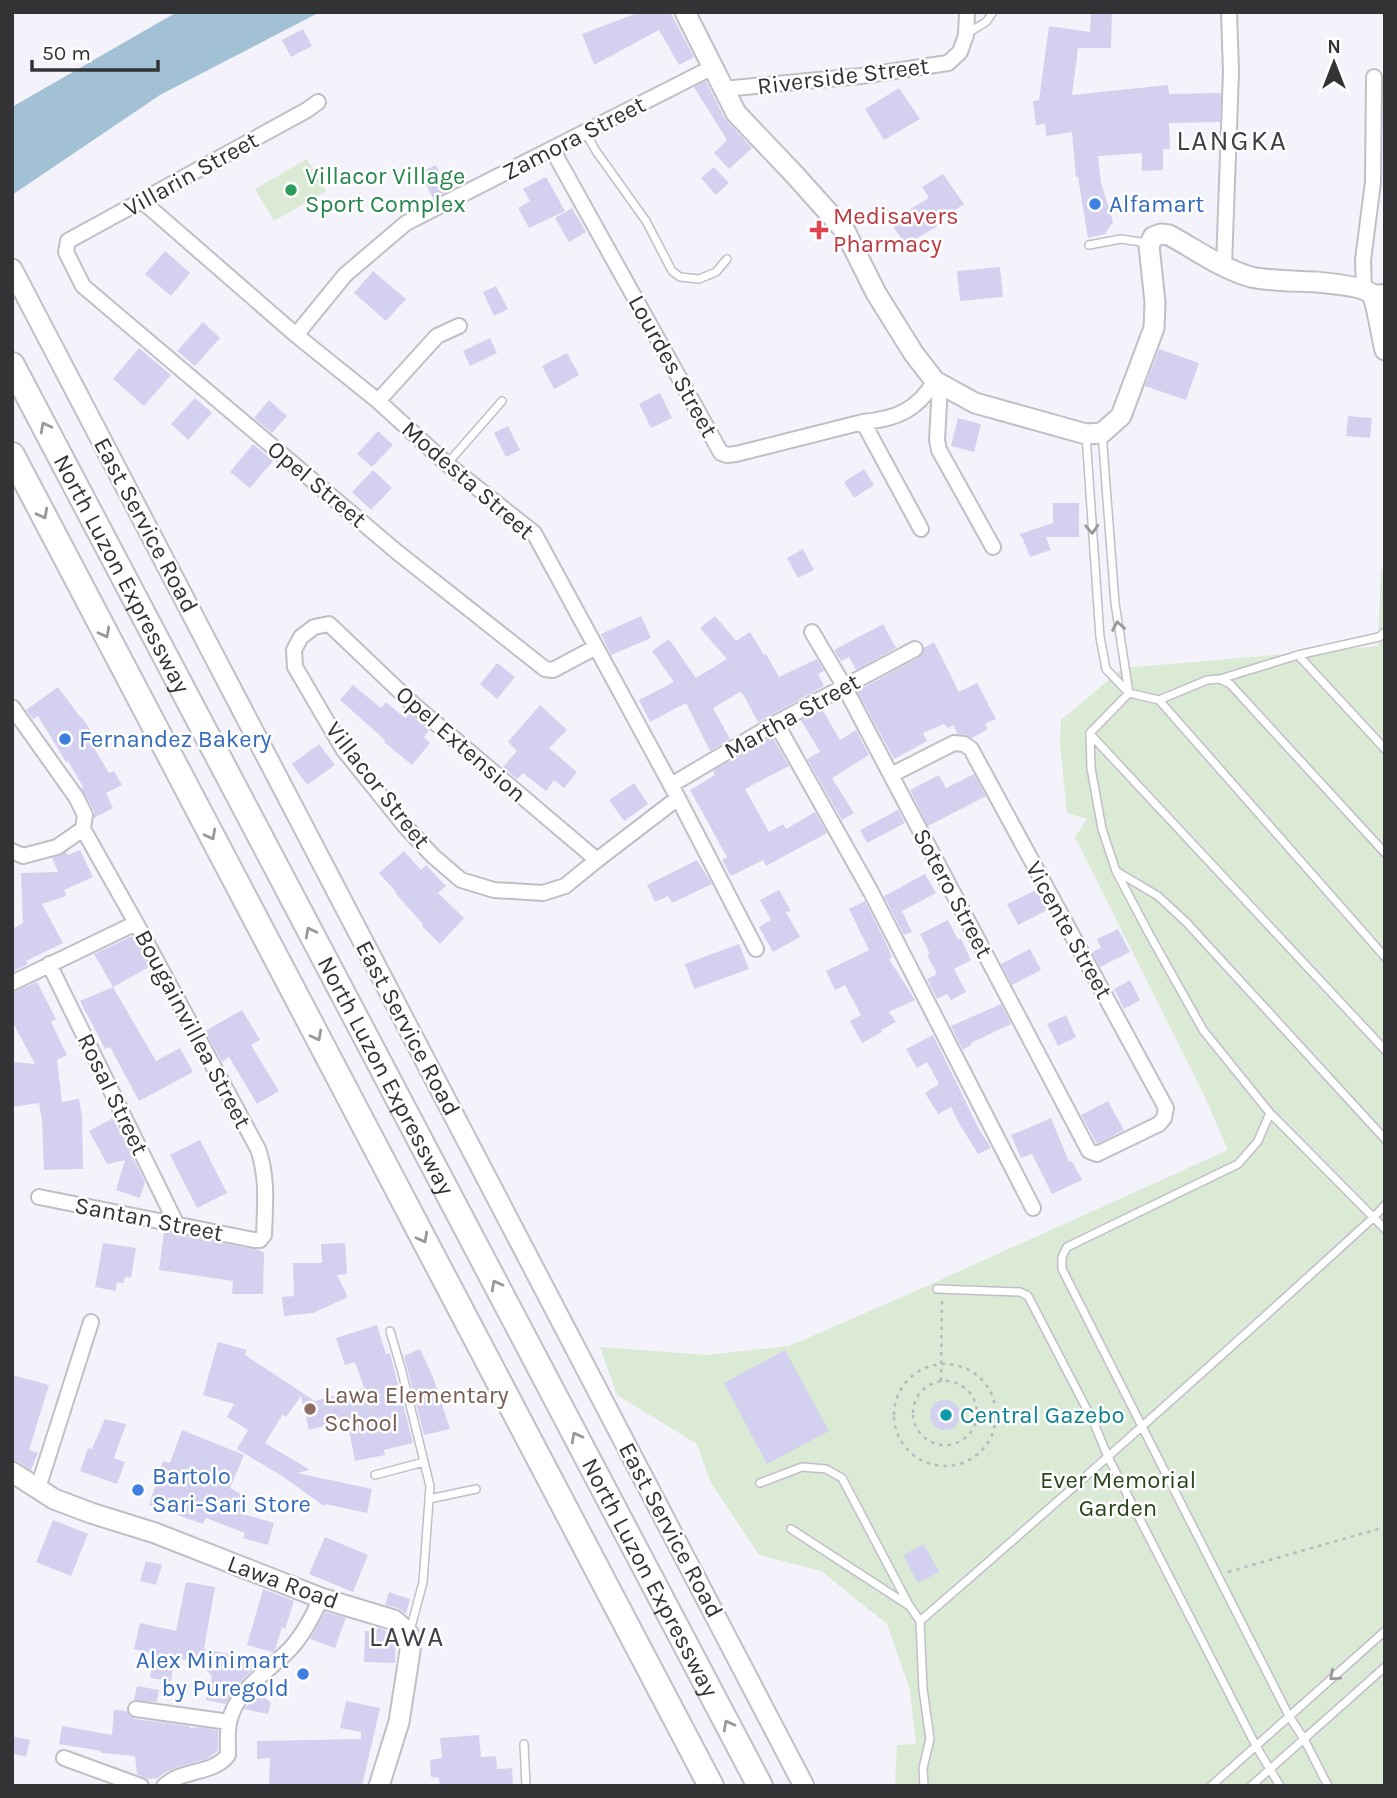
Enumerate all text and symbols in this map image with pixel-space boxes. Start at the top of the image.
scale bar [32,28,158,72]
north arrow [1299,28,1369,98]
text: N [1327,36,1341,58]
text: 50 m [42,41,91,65]
street label: Riverside Street [756,52,930,100]
street label: Zamora Street [498,90,650,186]
district label: LANGKA [1176,124,1288,157]
street label: Villarin Street [119,126,263,222]
place label: Villacor Village Sport Complex [305,162,466,218]
marker: Villacor Village Sport Complex [283,182,299,198]
place label: Alfamart [1109,190,1204,218]
marker: Alfamart [1087,196,1103,212]
place label: Medisavers Pharmacy [833,202,959,258]
marker: Medisavers Pharmacy [811,222,827,238]
street label: Lourdes Street [622,290,724,442]
street label: Modesta Street [396,415,540,545]
one-way arrow [40,422,53,434]
street label: East Service Road [88,433,204,617]
street label: Opel Street [262,435,372,533]
street label: North Luzon Expressway [48,450,196,698]
one-way arrow [35,507,48,519]
one-way arrow [1084,524,1099,535]
one-way arrow [1112,620,1127,632]
one-way arrow [97,626,111,639]
street label: Martha Street [719,667,865,765]
street label: Opel Extension [390,680,532,808]
street label: Villacor Street [320,716,436,854]
place label: Fernandez Bakery [79,725,272,753]
marker: Fernandez Bakery [57,731,73,747]
street label: Sotero Street [907,824,999,962]
one-way arrow [203,828,216,840]
street label: Vicente Street [1020,856,1118,1004]
street label: Bougainvillea Street [129,925,257,1133]
one-way arrow [305,927,318,939]
street label: East Service Road [350,936,466,1120]
street label: North Luzon Expressway [312,951,460,1200]
street label: Rosal Street [71,1029,155,1159]
one-way arrow [309,1029,322,1042]
street label: Santan Street [72,1191,226,1247]
one-way arrow [415,1230,428,1243]
one-way arrow [491,1280,504,1292]
place label: Lawa Elementary School [324,1381,509,1437]
marker: Lawa Elementary School [302,1401,318,1417]
place label: Central Gazebo [960,1401,1125,1429]
marker: Central Gazebo [938,1407,954,1423]
one-way arrow [571,1432,584,1445]
street label: East Service Road [613,1438,729,1622]
street label: North Luzon Expressway [576,1453,724,1701]
place label: Bartolo Sari-Sari Store [152,1462,311,1518]
park label: Ever Memorial Garden [1040,1466,1196,1522]
marker: Bartolo Sari-Sari Store [130,1482,146,1498]
street label: Lawa Road [224,1549,342,1615]
district label: LAWA [369,1620,445,1653]
place label: Alex Minimart by Puregold [136,1646,289,1702]
marker: Alex Minimart by Puregold [295,1666,311,1682]
one-way arrow [1329,1668,1342,1680]
one-way arrow [723,1720,736,1733]

